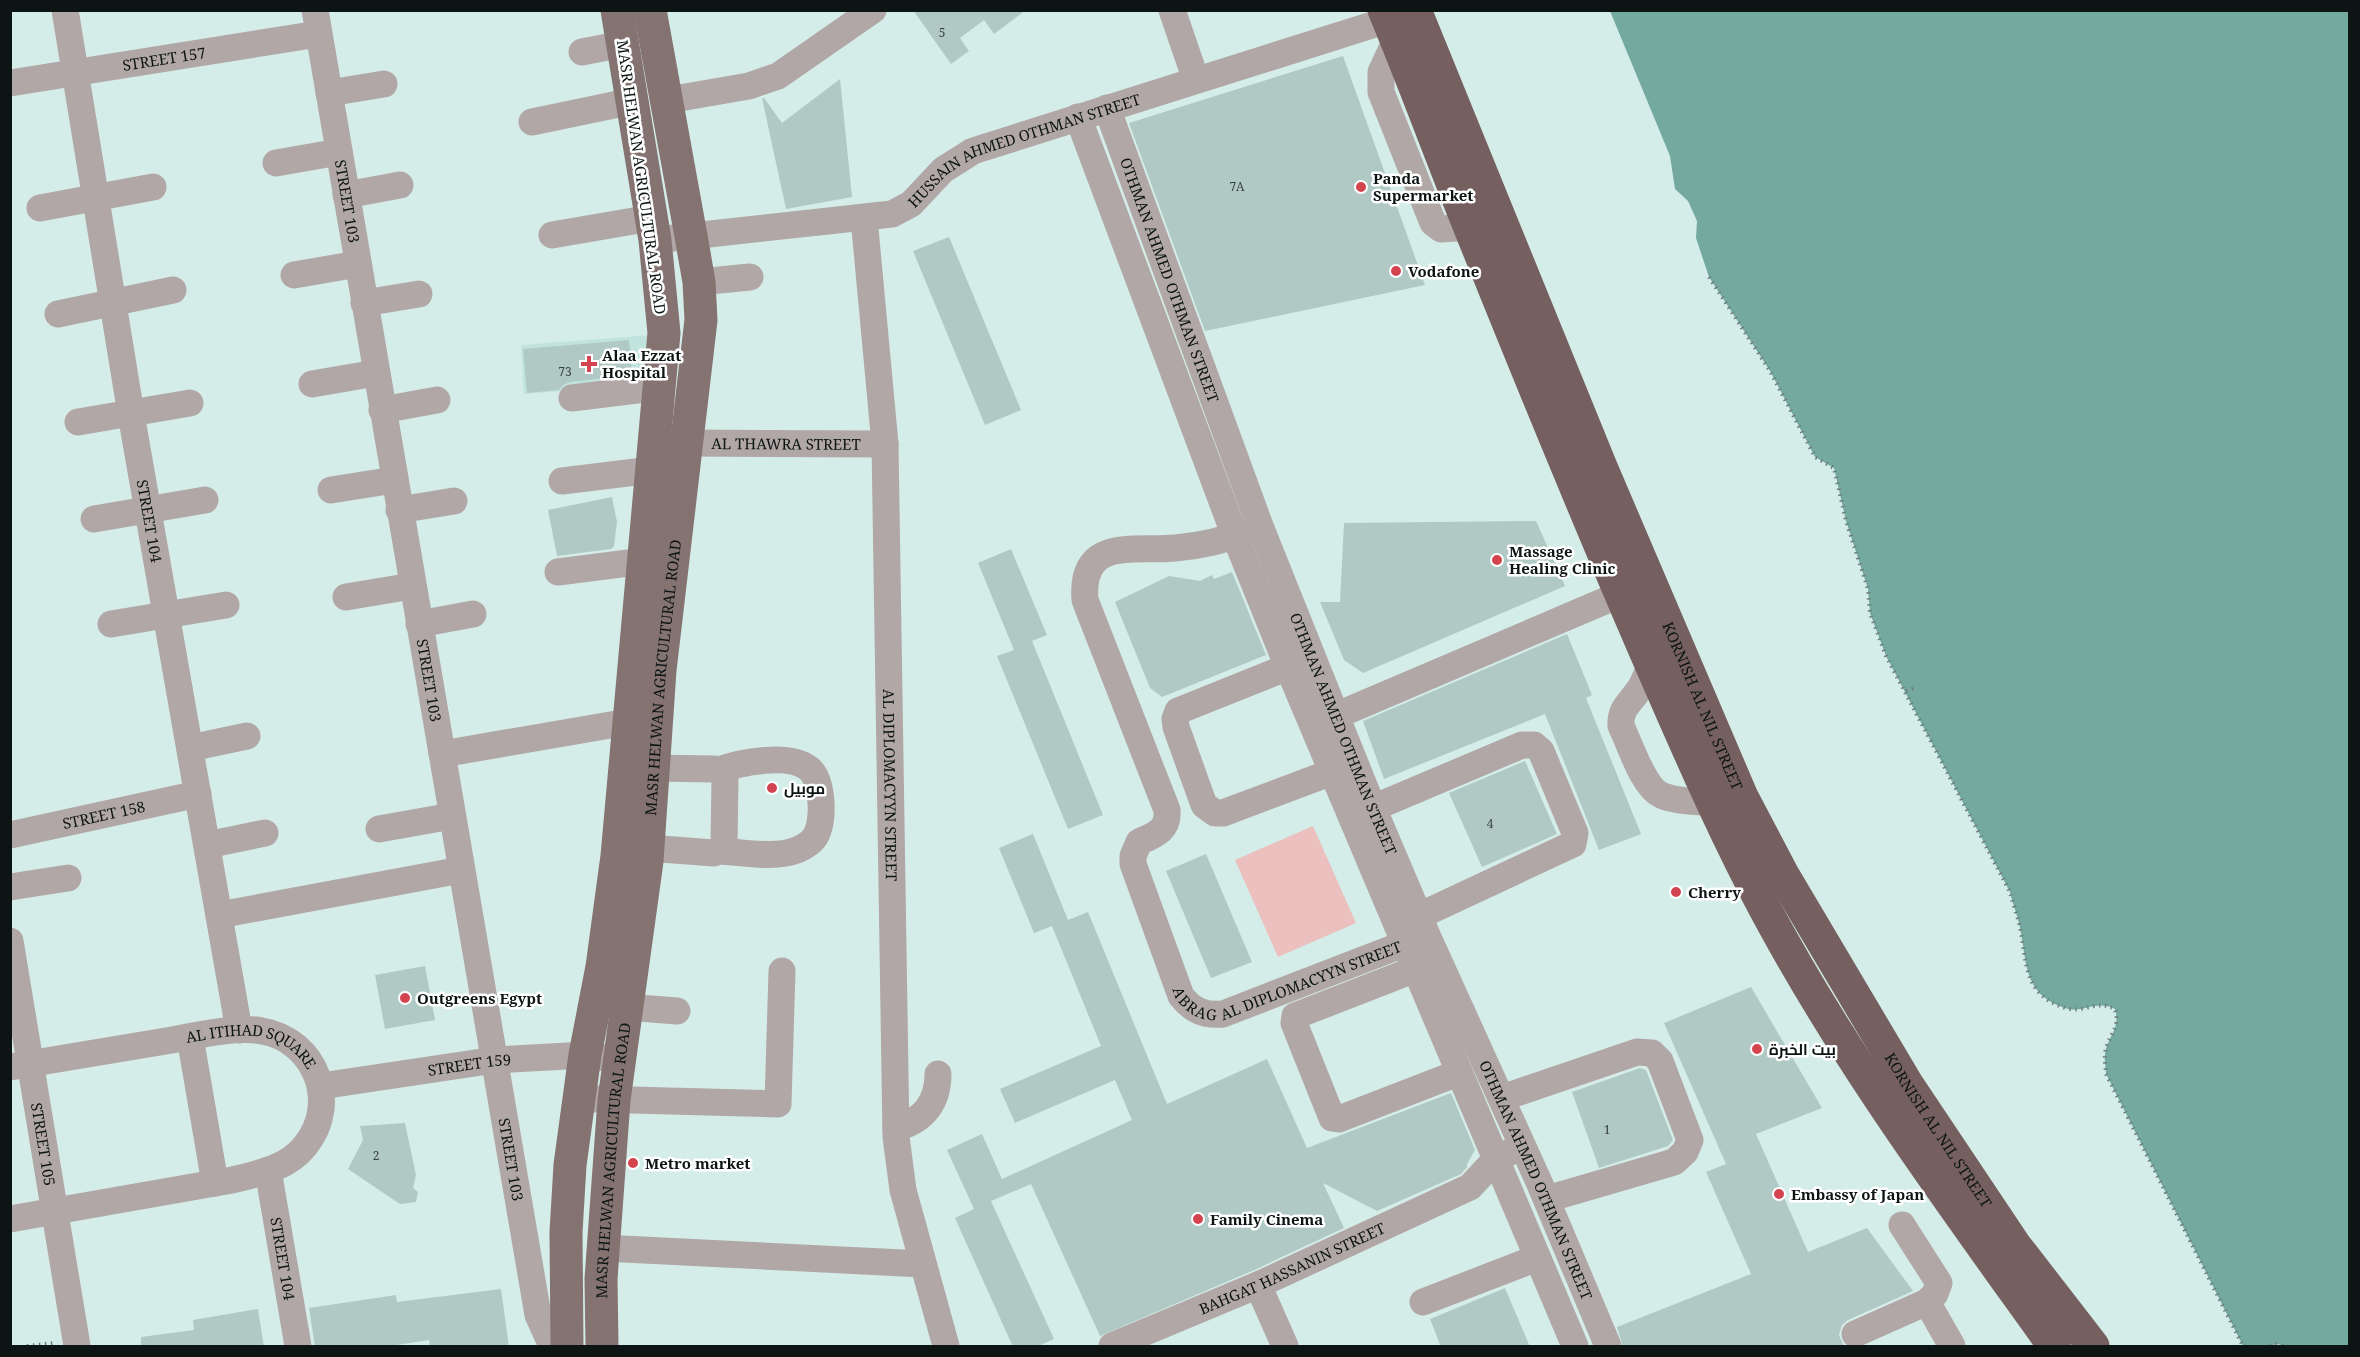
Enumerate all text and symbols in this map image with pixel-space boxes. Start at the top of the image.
house number: 5 [939,24,945,41]
street label: MASR HELWAN AGRICULTURAL ROAD [613,38,671,316]
street label: STREET 157 [121,42,207,75]
street label: HUSSAIN AHMED OTHMAN STREET [903,89,1143,211]
street label: OTHMAN AHMED OTHMAN STREET [1116,155,1224,405]
street label: STREET 103 [331,158,365,244]
place label: Panda Supermarket [1373,168,1473,205]
house number: 7A [1229,178,1245,195]
marker: Panda Supermarket [1354,180,1368,194]
place label: Vodafone [1408,261,1479,281]
marker: Vodafone [1389,264,1403,278]
place label: Alaa Ezzat Hospital [602,345,681,382]
marker: Alaa Ezzat Hospital [580,355,598,373]
house number: 73 [558,363,572,380]
street label: AL THAWRA STREET [711,433,861,454]
street label: STREET 104 [133,478,167,565]
street label: MASR HELWAN AGRICULTURAL ROAD [640,538,685,816]
place label: Massage Healing Clinic [1509,541,1616,578]
marker: Massage Healing Clinic [1490,553,1504,567]
street label: OTHMAN AHMED OTHMAN STREET [1286,610,1402,858]
street label: KORNISH AL NIL STREET [1658,619,1748,793]
street label: STREET 103 [413,637,446,723]
street label: AL DIPLOMACYYN STREET [879,689,902,881]
place label: موبيل [784,778,825,798]
marker: موبيل [765,781,779,795]
street label: STREET 158 [61,796,147,833]
house number: 4 [1487,815,1494,832]
place label: Cherry [1688,882,1741,902]
marker: Cherry [1669,885,1683,899]
street label: ABRAG AL DIPLOMACYYN STREET [1168,936,1404,1025]
place label: Outgreens Egypt [417,988,542,1008]
marker: Outgreens Egypt [398,991,412,1005]
street label: AL ITIHAD SQUARE [184,1019,321,1072]
street label: MASR HELWAN AGRICULTURAL ROAD [591,1021,635,1299]
place label: بيت الخبرة [1769,1039,1836,1059]
marker: بيت الخبرة [1750,1042,1764,1056]
street label: STREET 159 [426,1049,512,1080]
street label: KORNISH AL NIL STREET [1881,1049,1997,1211]
street label: OTHMAN AHMED OTHMAN STREET [1475,1057,1597,1303]
street label: STREET 105 [27,1101,60,1187]
street label: STREET 103 [494,1116,528,1202]
house number: 1 [1604,1121,1610,1138]
house number: 2 [373,1147,379,1164]
place label: Metro market [645,1153,750,1173]
marker: Metro market [626,1156,640,1170]
place label: Embassy of Japan [1791,1184,1924,1204]
marker: Embassy of Japan [1772,1187,1786,1201]
place label: Family Cinema [1210,1209,1323,1229]
marker: Family Cinema [1191,1212,1205,1226]
street label: STREET 104 [266,1216,300,1302]
street label: BAHGAT HASSANIN STREET [1196,1218,1388,1319]

